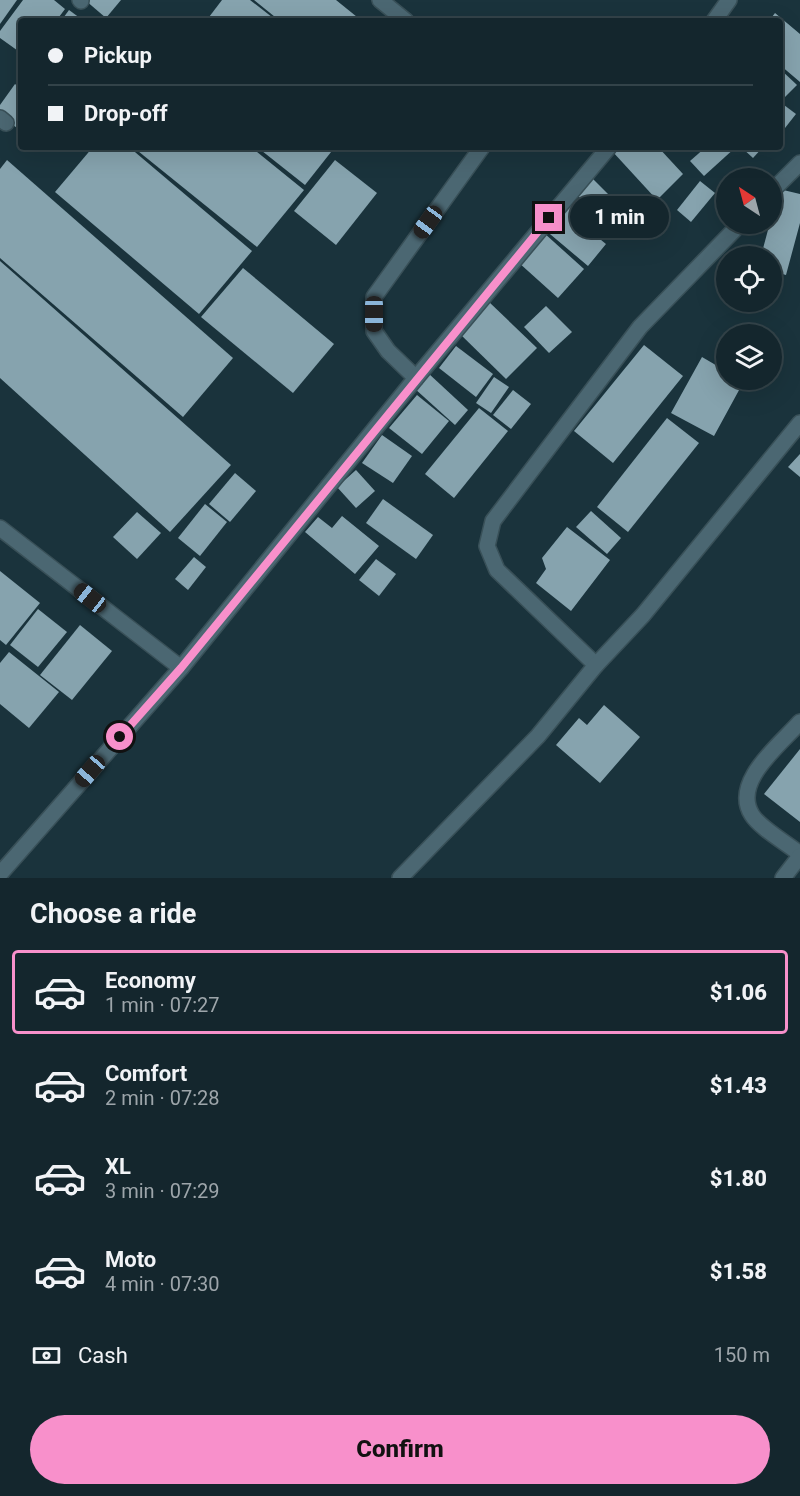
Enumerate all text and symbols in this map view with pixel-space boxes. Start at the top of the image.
text: Pickup [84,43,152,68]
text: Drop-off [84,101,168,126]
north arrow [716,168,782,234]
map controls [716,168,782,390]
callout: 1 min [570,197,669,239]
car [410,202,446,242]
route end [535,204,562,231]
text: 1 min [594,205,645,229]
button: locate [716,246,782,312]
car [365,296,383,332]
button: layers [716,324,782,390]
car [70,580,110,616]
route start [106,723,133,750]
car [71,752,109,790]
text: Choose a ride [30,898,196,930]
icon: car [33,965,87,1019]
text: Economy [105,968,196,993]
text: $1.06 [710,980,767,1005]
text: 1 min · 07:27 [105,993,220,1017]
icon: car [33,1058,87,1112]
text: Comfort [105,1061,187,1086]
text: $1.43 [710,1073,767,1098]
text: 2 min · 07:28 [105,1086,220,1110]
icon: car [33,1151,87,1205]
text: XL [105,1154,131,1179]
text: $1.80 [710,1166,767,1191]
text: 3 min · 07:29 [105,1179,220,1203]
icon: car [33,1244,87,1298]
text: Moto [105,1247,156,1272]
text: $1.58 [710,1259,767,1284]
text: 4 min · 07:30 [105,1272,220,1296]
icon: cash [30,1339,63,1372]
text: Cash [78,1343,128,1368]
text: 150 m [714,1343,770,1367]
button: Confirm [30,1415,770,1484]

